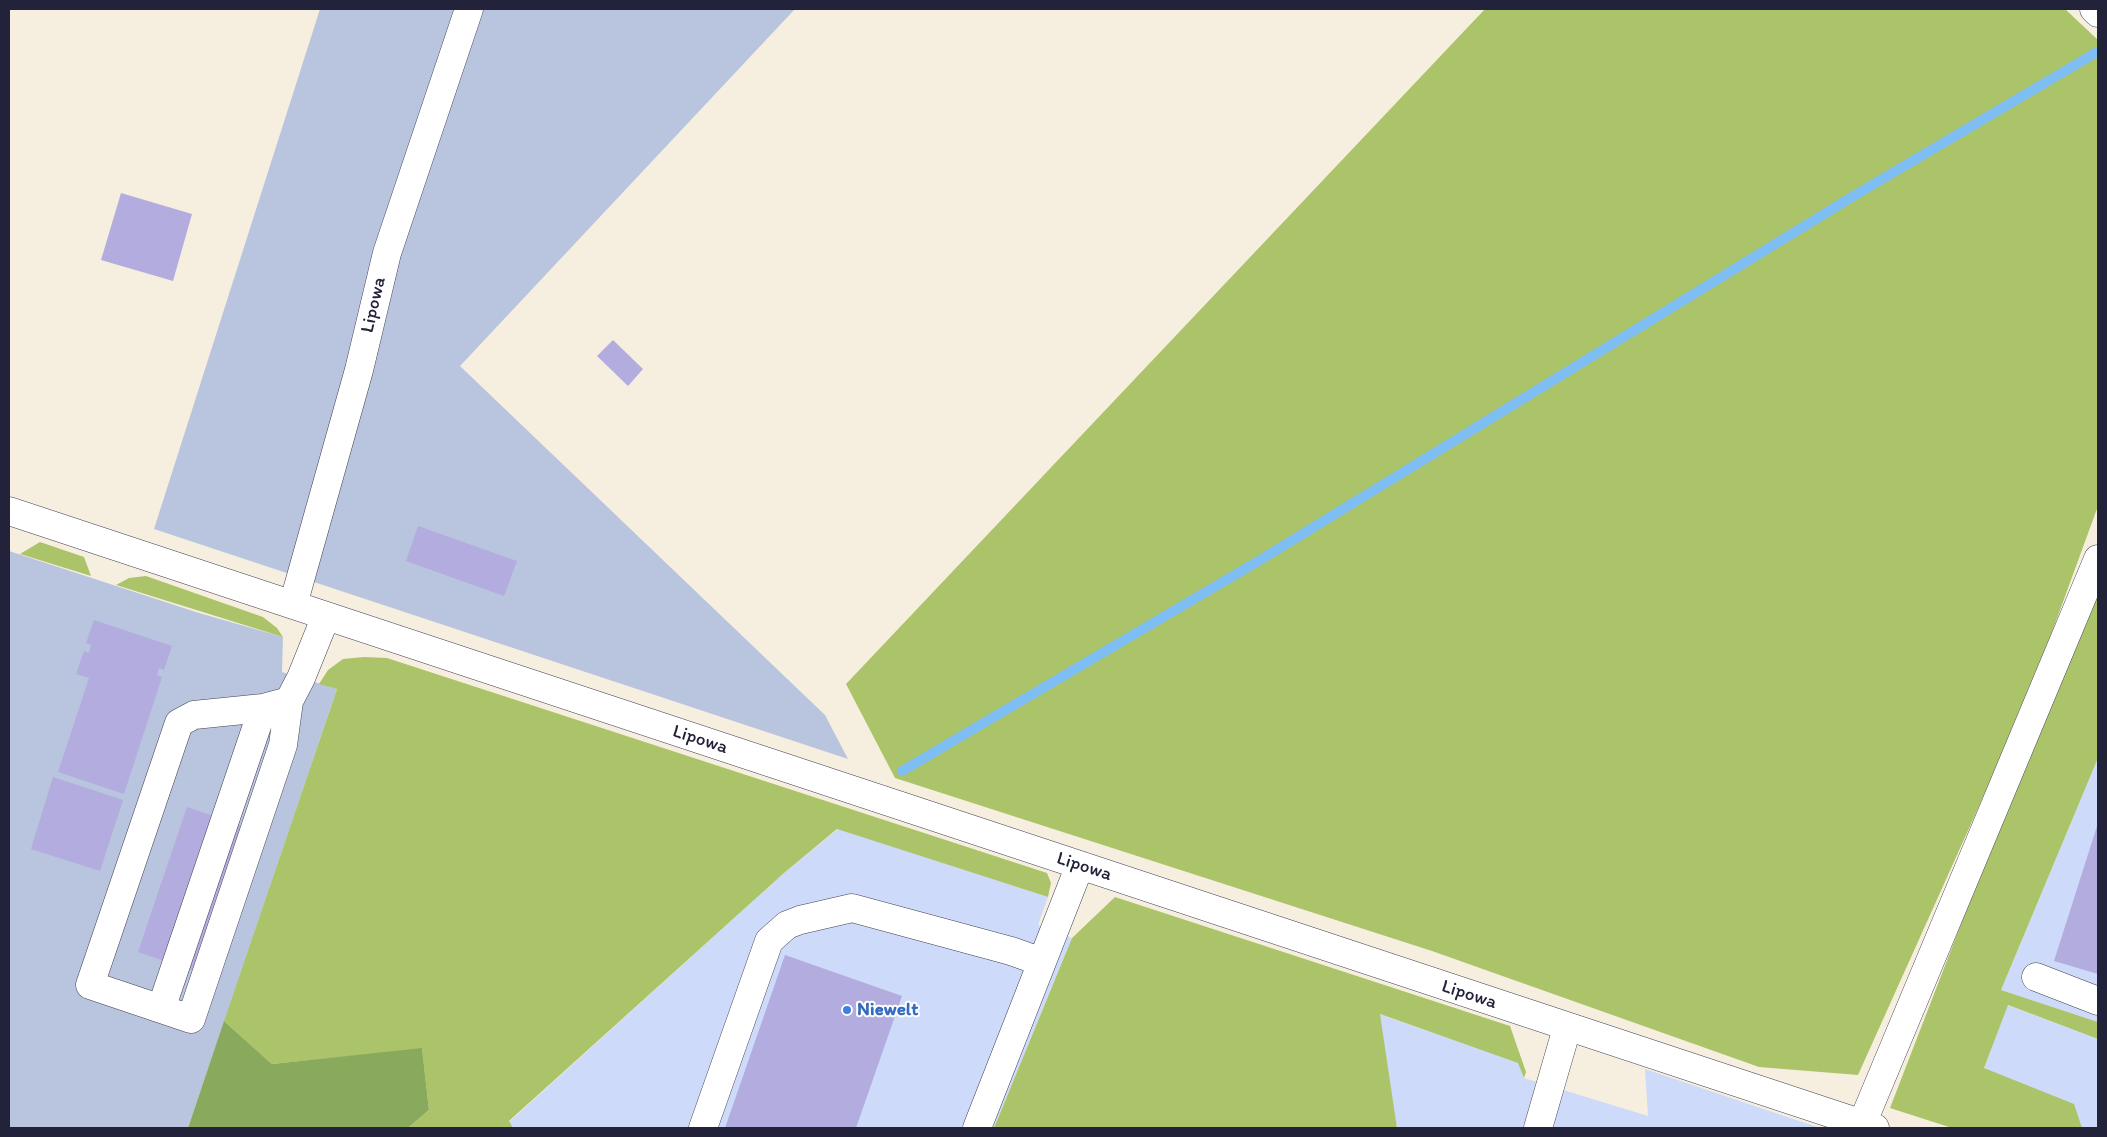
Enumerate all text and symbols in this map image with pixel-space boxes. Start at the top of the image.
street label: Lipowa [356,275,392,335]
street label: Lipowa [669,720,731,760]
street label: Lipowa [1053,847,1115,887]
street label: Lipowa [1438,975,1500,1015]
place label: Niewelt [857,999,918,1021]
marker: Niewelt [841,1004,853,1016]

